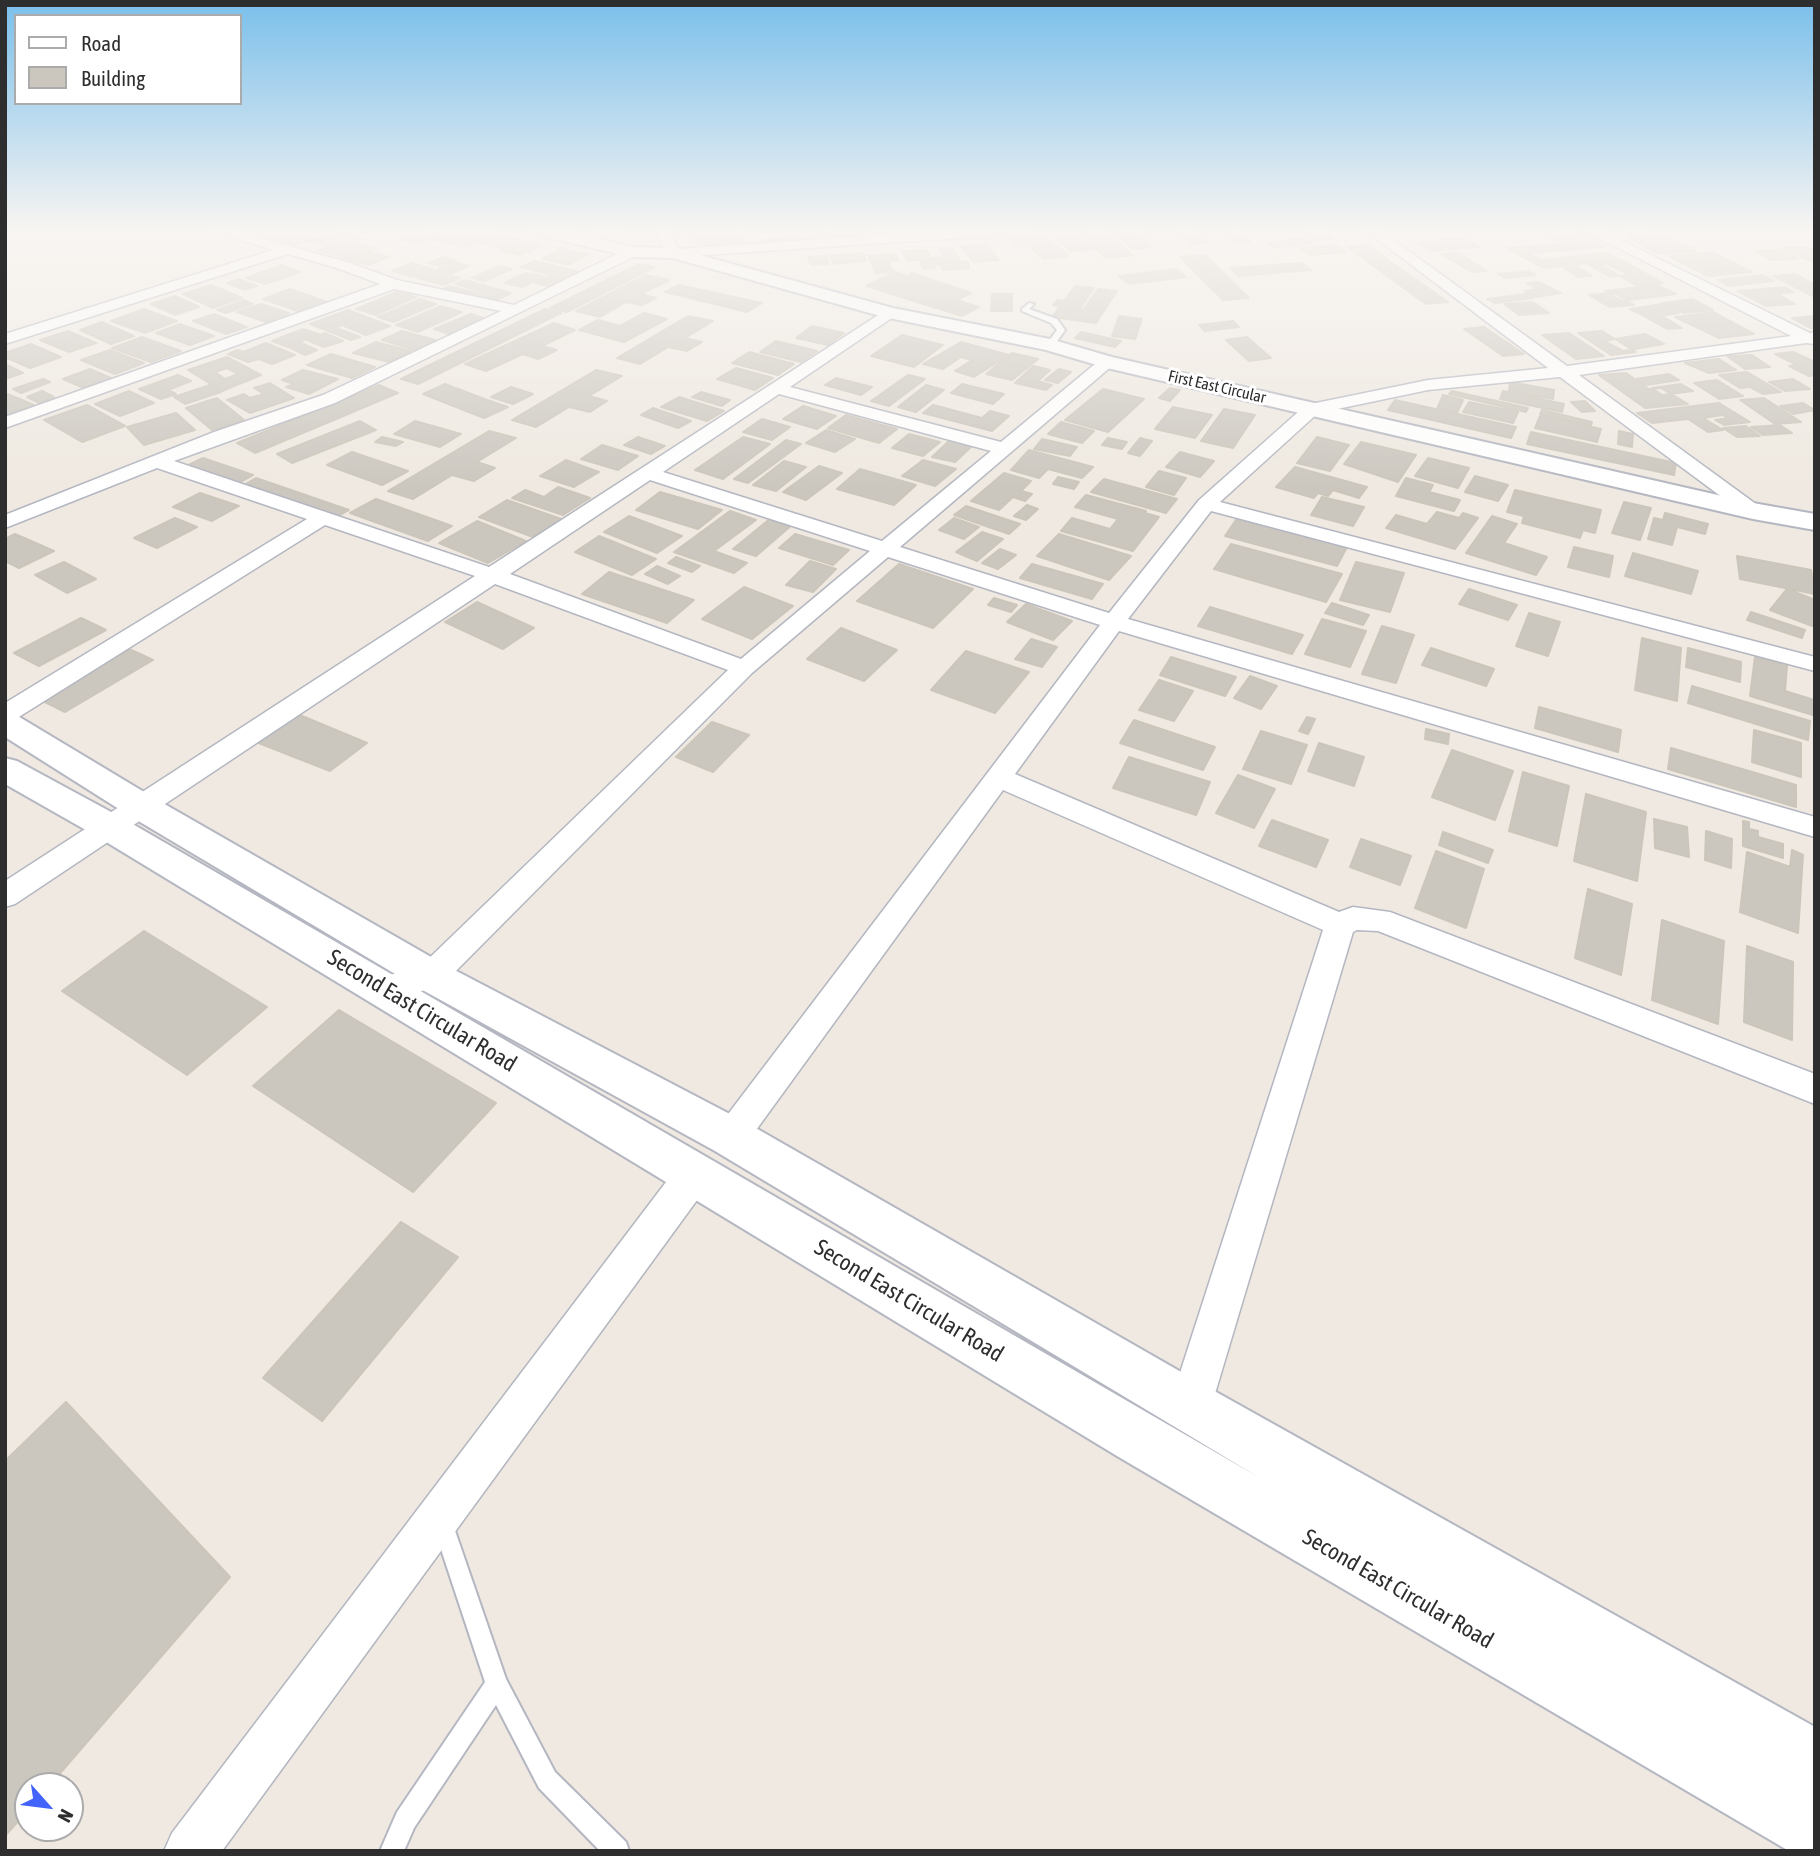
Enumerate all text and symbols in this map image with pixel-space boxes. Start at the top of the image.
legend [14,14,242,105]
text: Road [81,31,121,55]
text: Building [81,66,145,90]
street label: First East Circular [1166,366,1268,408]
street label: Second East Circular Road [322,944,522,1078]
street label: Second East Circular Road [809,1234,1009,1368]
street label: Second East Circular Road [1298,1523,1498,1655]
north arrow [14,1772,84,1842]
text: N [53,1806,78,1826]

